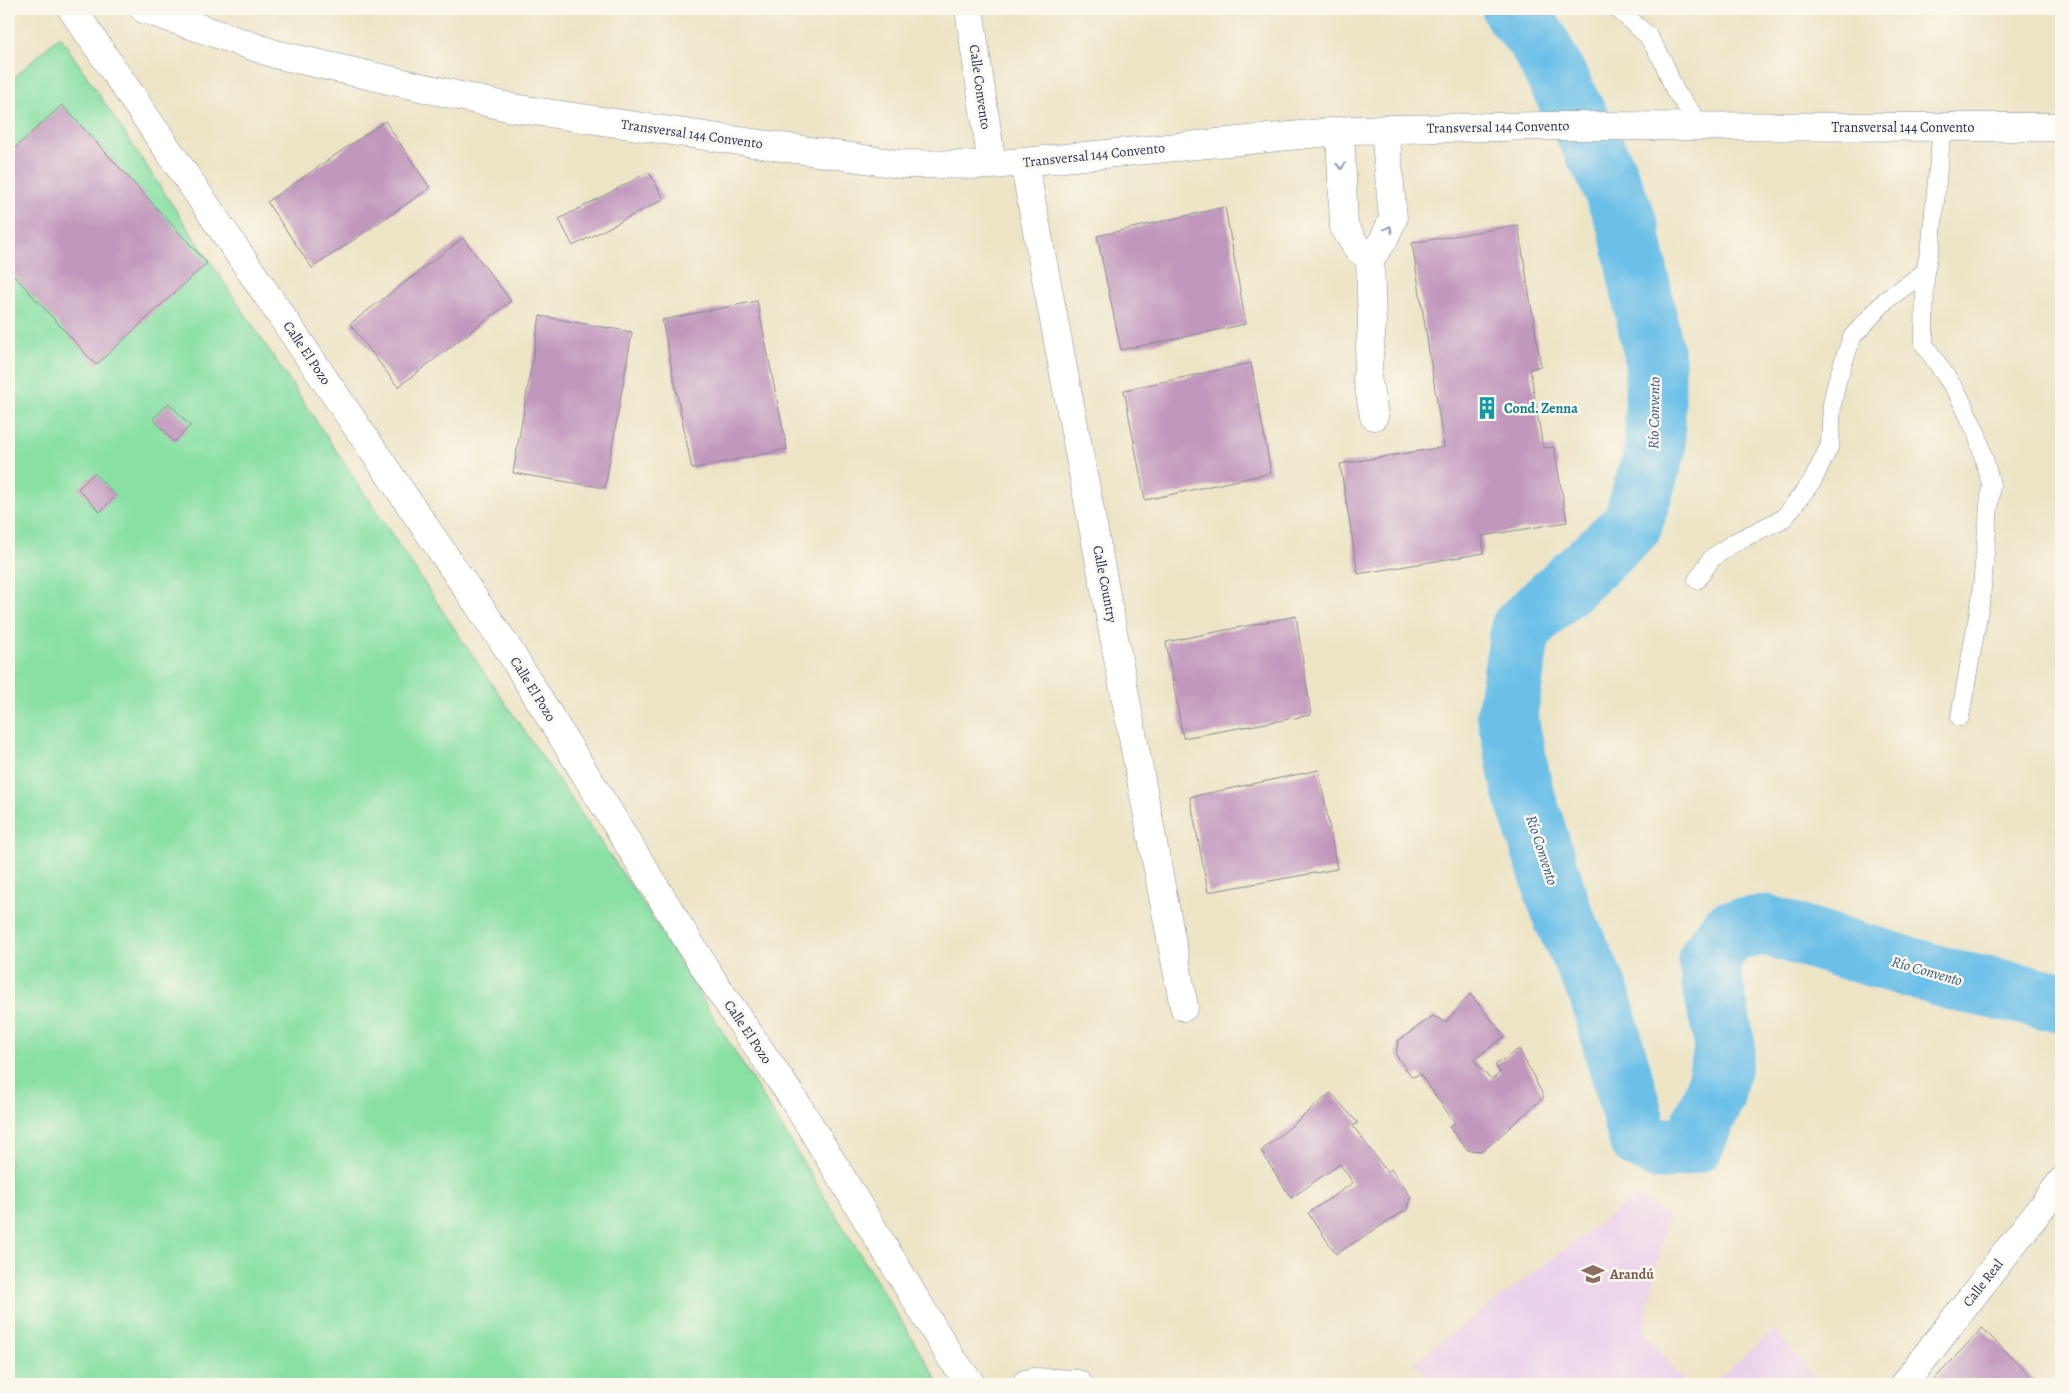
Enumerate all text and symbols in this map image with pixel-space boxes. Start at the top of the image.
street label: Calle Convento [965,43,995,131]
street label: Transversal 144 Convento [620,115,764,153]
street label: Transversal 144 Convento [1426,116,1570,138]
street label: Transversal 144 Convento [1832,118,1974,137]
street label: Transversal 144 Convento [1022,138,1166,172]
one-way arrow [1336,162,1347,170]
one-way arrow [1382,225,1393,234]
street label: Calle El Pozo [279,317,335,389]
water label: Río Convento [1643,377,1665,449]
building icon: Cond. Zenna [1474,395,1500,421]
place label: Cond. Zenna [1504,399,1578,418]
street label: Calle Country [1088,544,1122,625]
street label: Calle El Pozo [506,653,560,725]
water label: Río Convento [1521,813,1563,887]
water label: Río Convento [1889,951,1965,991]
street label: Calle El Pozo [720,996,776,1068]
street label: Calle Real [1958,1255,2008,1311]
school or university icon: Arandú [1580,1261,1606,1287]
place label: Arandú [1609,1265,1654,1284]

